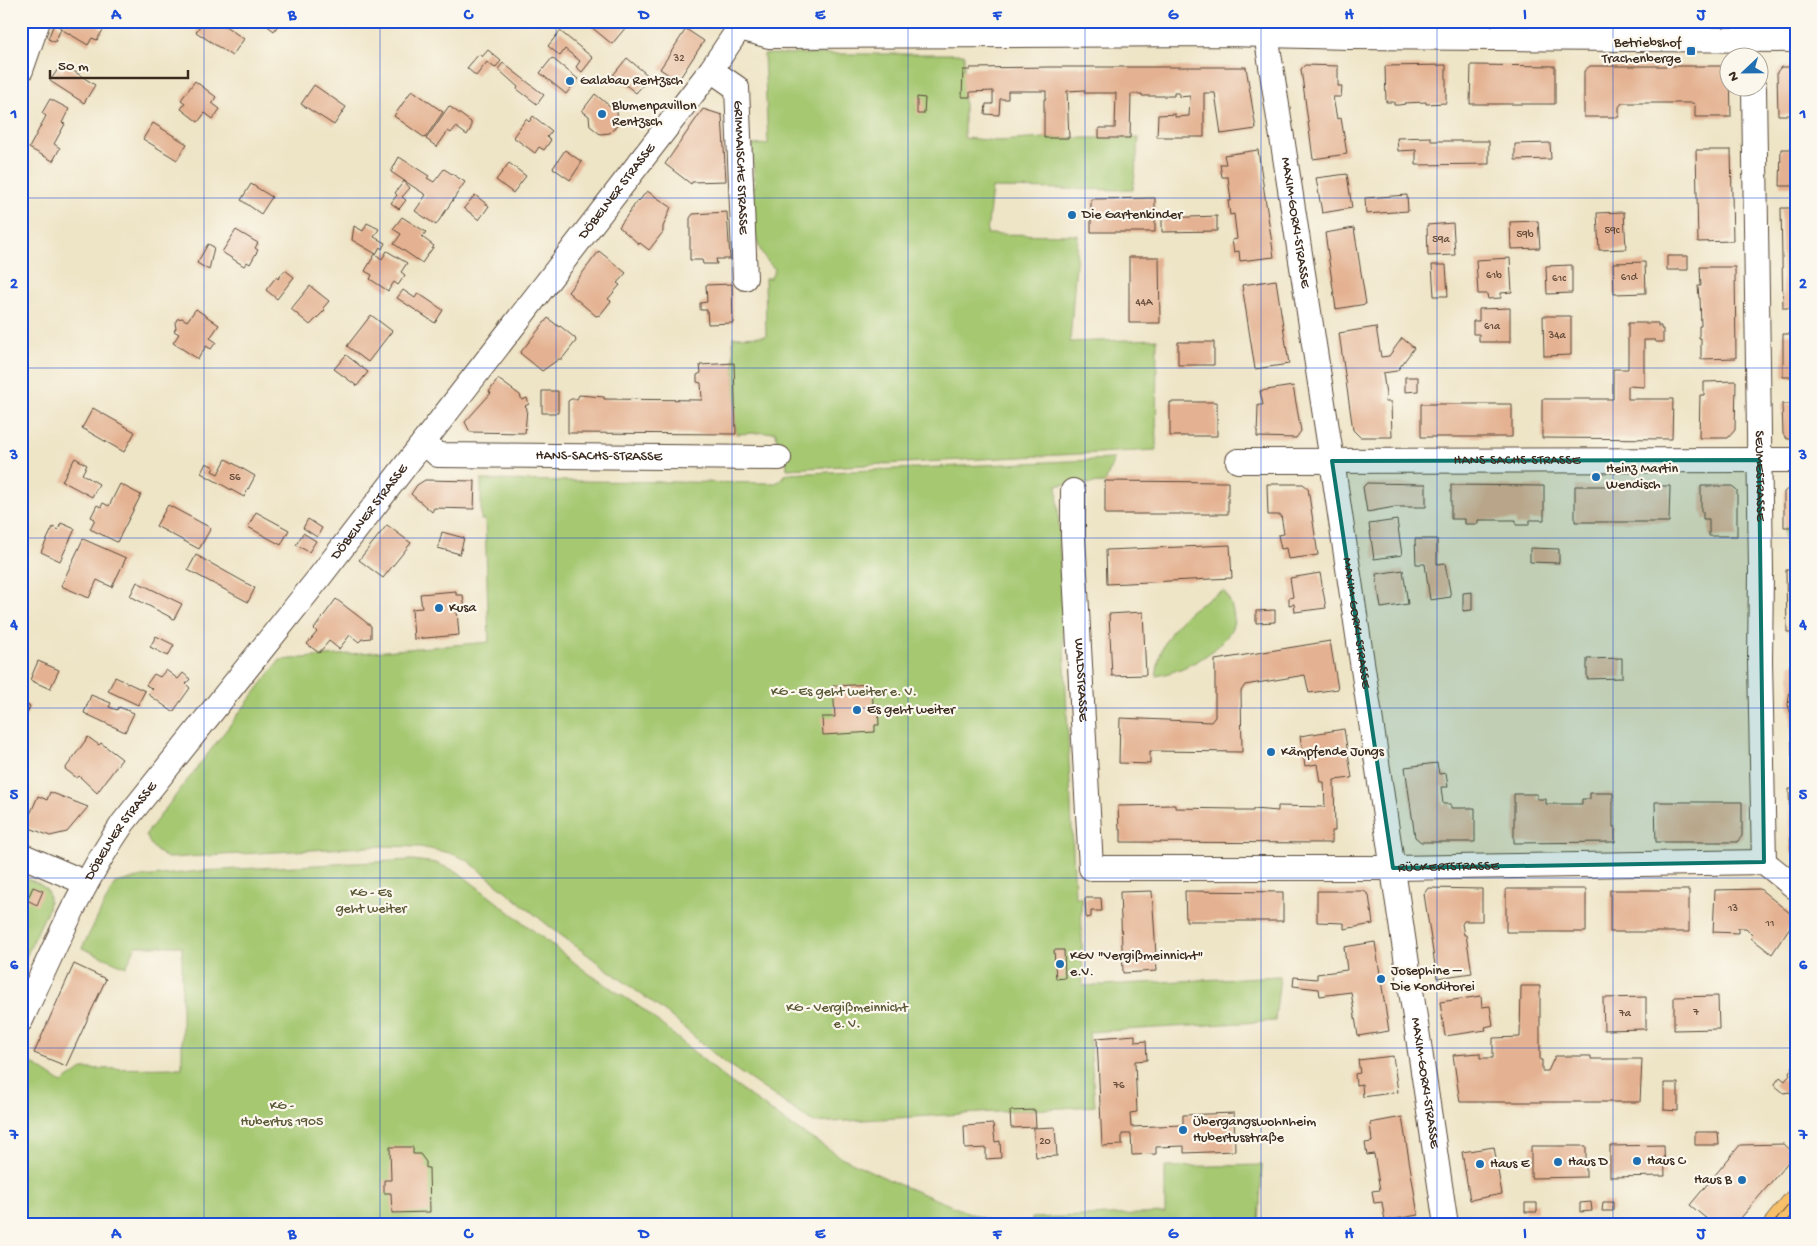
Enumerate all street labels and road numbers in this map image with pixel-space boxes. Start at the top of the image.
street label: GRIMMAISCHE STRASSE [729,100,752,236]
street label: DÖBELNER STRASSE [574,139,660,244]
street label: MAXIM-GORKI-STRASSE [1277,156,1314,291]
street label: SEUMESTRASSE [1750,430,1769,523]
street label: HANS-SACHS-STRASSE [535,447,664,465]
street label: HANS-SACHS-STRASSE [1454,452,1582,469]
street label: DÖBELNER STRASSE [327,460,413,564]
street label: MAXIM-GORKI-STRASSE [1338,556,1375,691]
street label: WALDSTRASSE [1070,638,1092,723]
street label: DÖBELNER STRASSE [80,778,162,885]
street label: RÜCKERTSTRASSE [1398,858,1501,876]
street label: MAXIM-GORKI-STRASSE [1407,1016,1443,1151]

